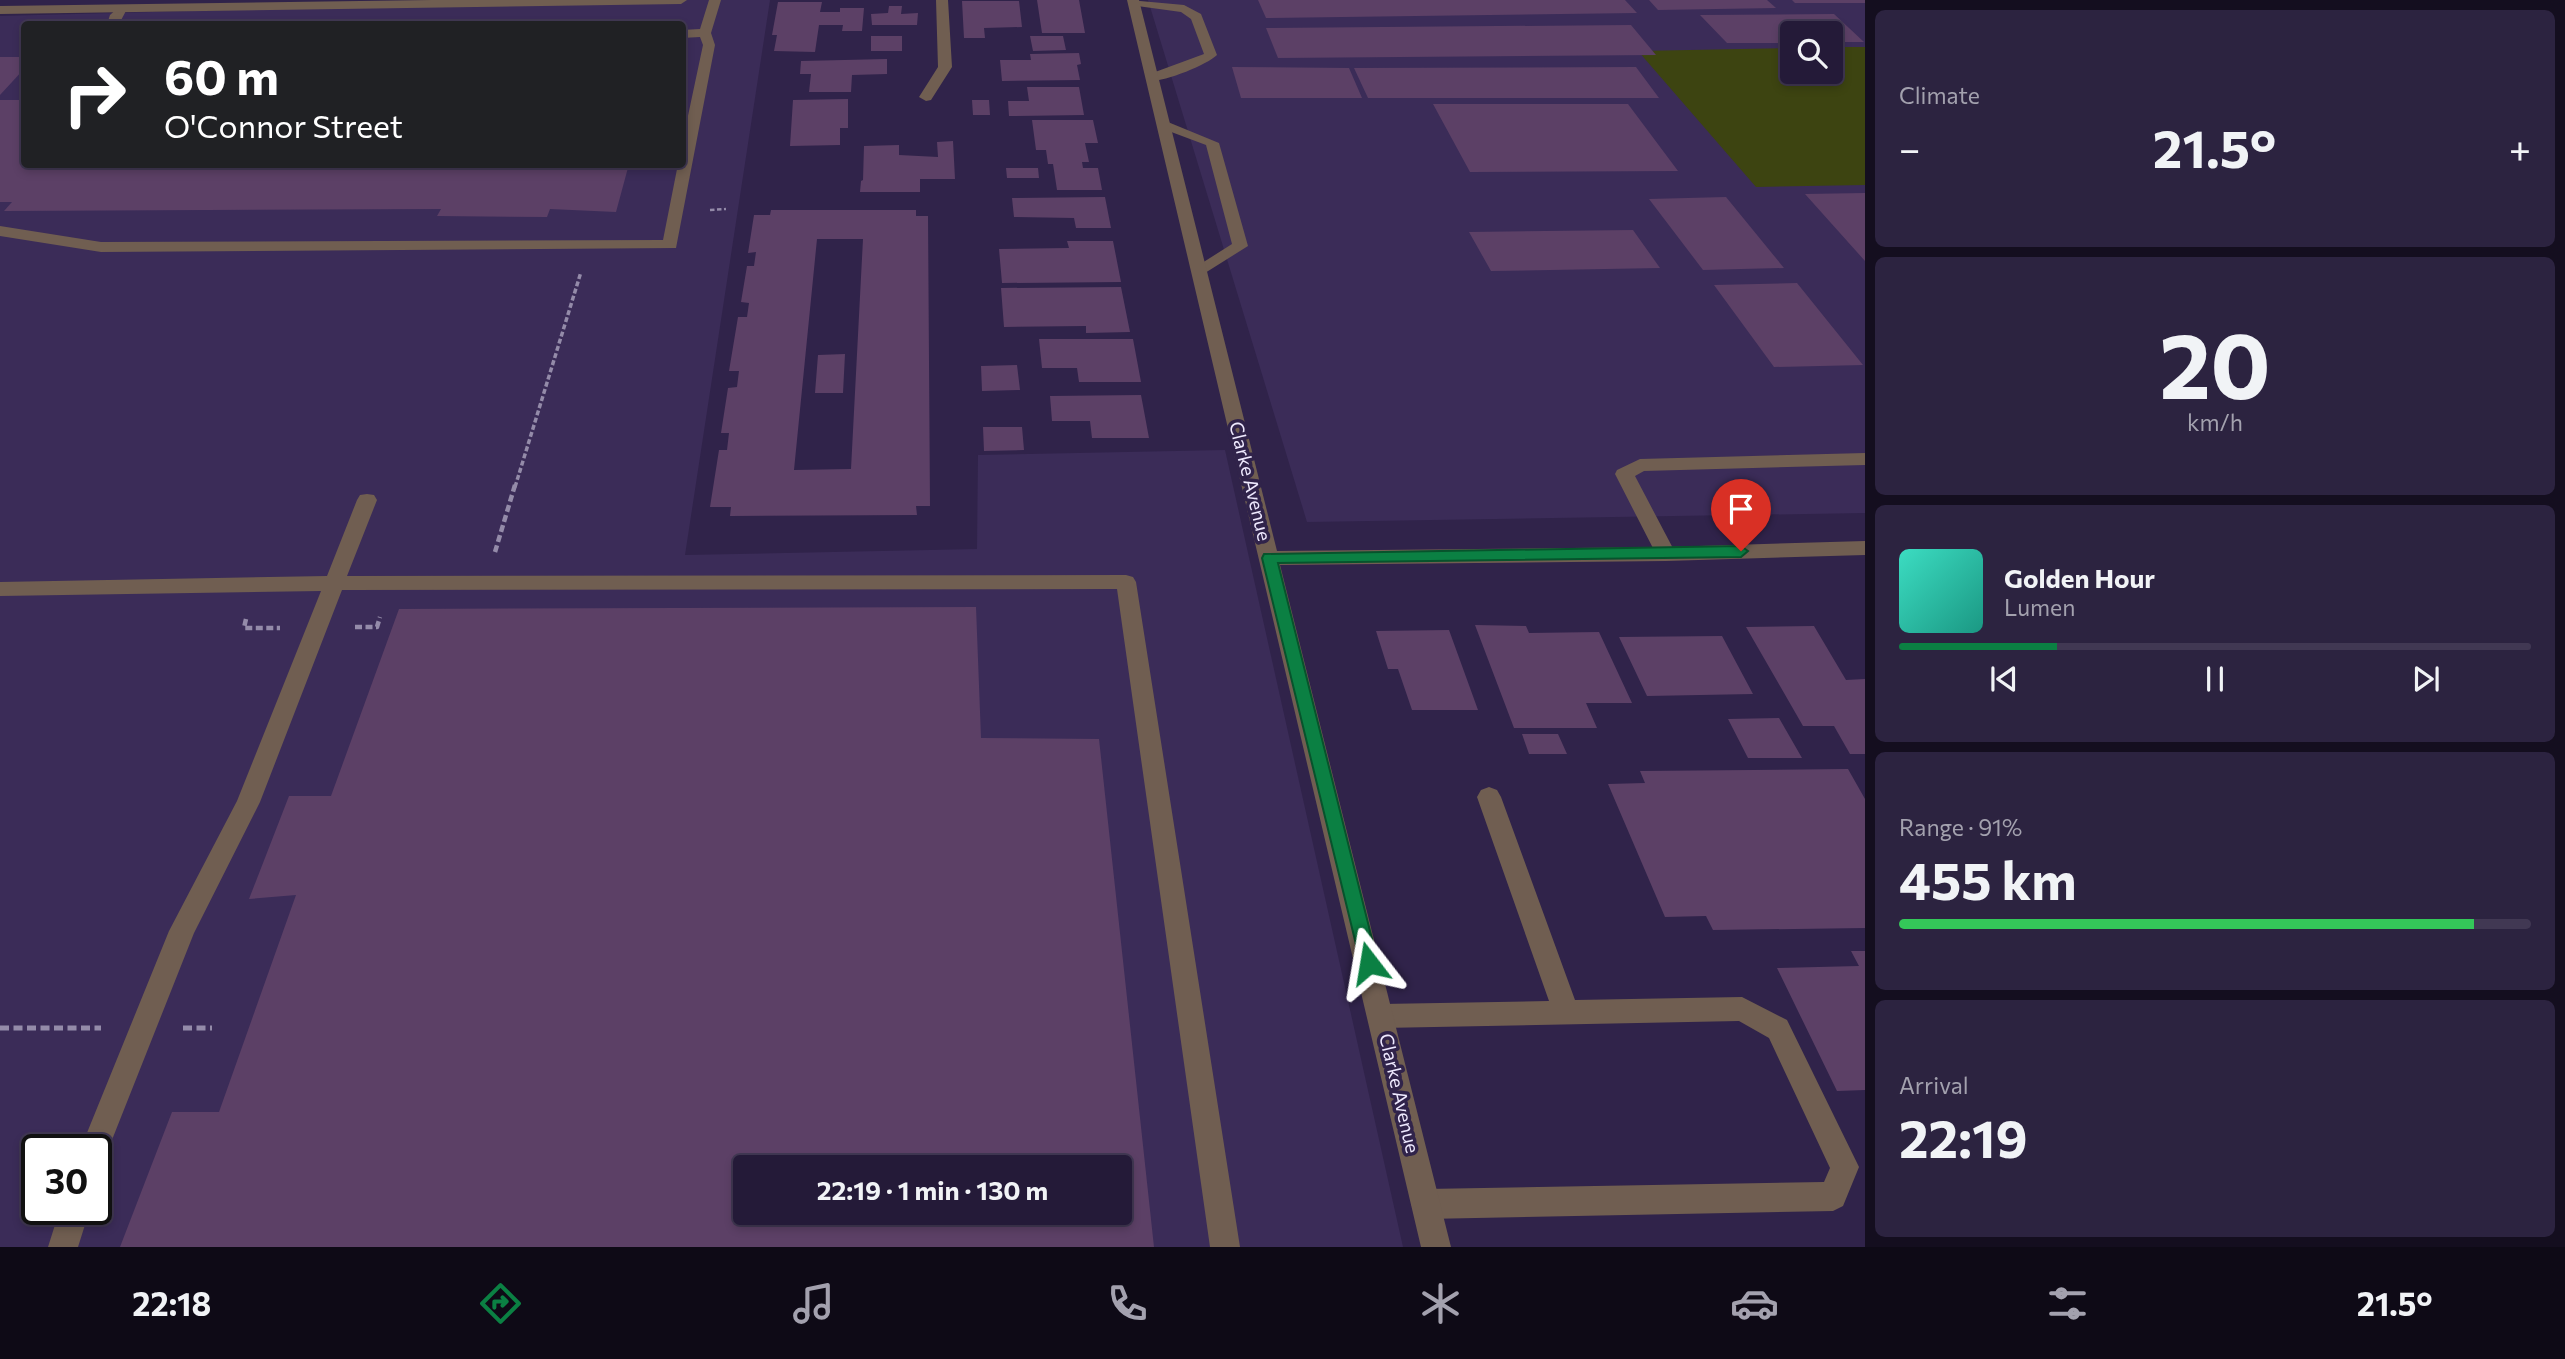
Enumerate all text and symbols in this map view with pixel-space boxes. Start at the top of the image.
map controls [1780,21,1843,84]
button: search [1780,21,1843,84]
text: 60 m [164,45,279,105]
icon: right [49,49,140,140]
text: Climate [1899,81,1980,109]
text: O'Connor Street [164,105,403,145]
text: 21.5° [2153,115,2276,179]
text: − [1899,124,1921,171]
text: + [2509,124,2531,171]
text: 20 [2159,306,2271,418]
text: km/h [2187,408,2243,436]
street label: Clarke Avenue [1225,419,1277,543]
pin [1711,479,1771,551]
icon: arrive [1722,490,1760,528]
text: Golden Hour [2004,562,2155,593]
text: Lumen [2004,593,2075,621]
icon: previous [1985,660,2023,698]
icon: pause [2196,660,2234,698]
icon: next [2407,660,2445,698]
text: Range · 91% [1899,813,2022,841]
text: 455 km [1899,847,2077,911]
position arrow [1332,926,1406,1000]
street label: Clarke Avenue [1375,1031,1425,1155]
text: Arrival [1899,1071,1969,1099]
text: 22:19 [1899,1105,2028,1169]
speed limit sign: 30 [21,1134,112,1225]
text: 22:19 · 1 min · 130 m [817,1174,1048,1205]
icon: directions [476,1279,525,1328]
icon: music [789,1279,838,1328]
icon: phone [1103,1279,1152,1328]
icon: climate [1416,1279,1465,1328]
icon: car [1730,1279,1779,1328]
icon: filters [2043,1279,2092,1328]
text: 22:18 [132,1283,211,1323]
text: 21.5° [2357,1283,2433,1323]

